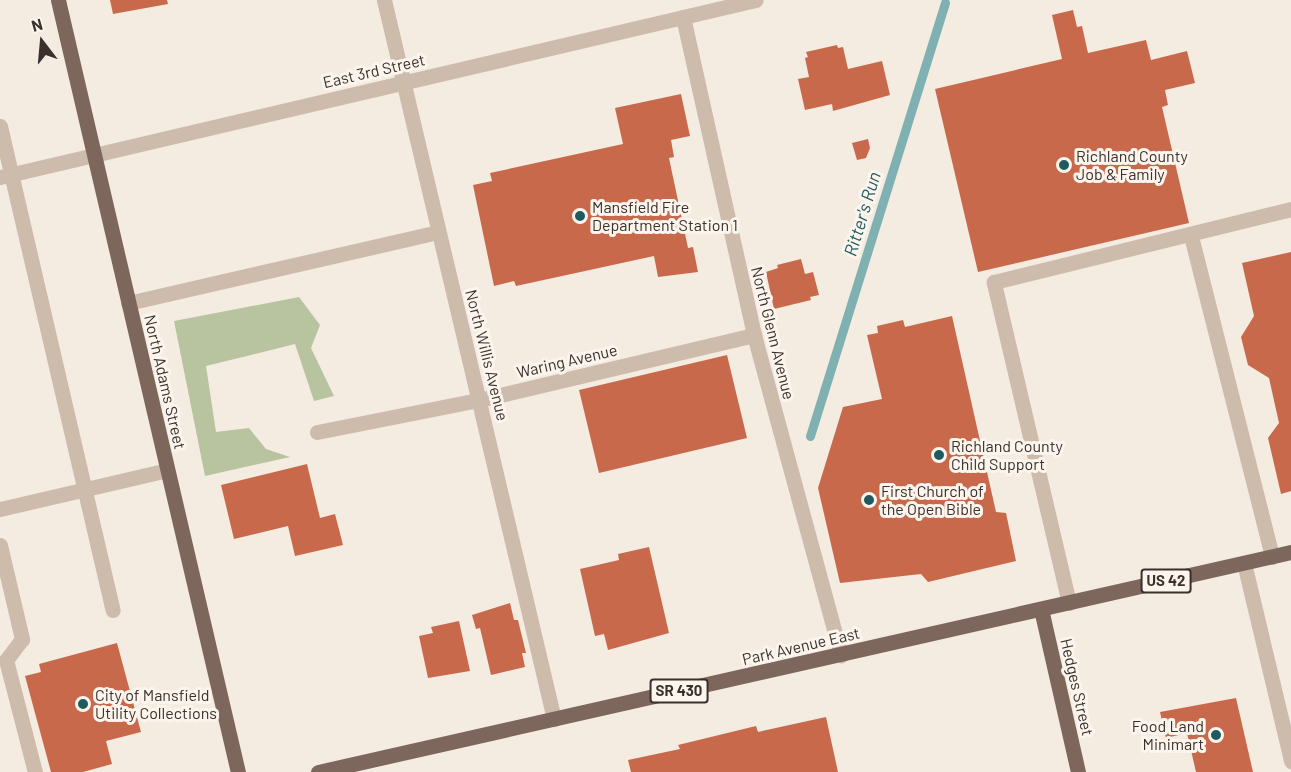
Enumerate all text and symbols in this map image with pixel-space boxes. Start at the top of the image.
north arrow [12,12,72,72]
text: N [29,14,45,35]
street label: East 3rd Street [321,50,427,92]
place label: Richland County Job & Family [1076,146,1188,184]
marker: Richland County Job & Family [1057,158,1071,172]
water label: Ritter's Run [839,169,885,259]
place label: Mansfield Fire Department Station 1 [592,197,738,235]
marker: Mansfield Fire Department Station 1 [573,209,587,223]
street label: North Glenn Avenue [747,264,799,402]
street label: North Willis Avenue [461,287,513,423]
street label: North Adams Street [140,313,190,451]
street label: Waring Avenue [515,340,619,382]
place label: Richland County Child Support [951,436,1063,474]
marker: Richland County Child Support [932,448,946,462]
place label: First Church of the Open Bible [881,481,984,519]
marker: First Church of the Open Bible [862,493,876,507]
road number: US 42 [1140,569,1192,593]
street label: Park Avenue East [740,623,862,669]
street label: Hedges Street [1056,636,1098,738]
road number: SR 430 [649,679,709,703]
place label: City of Mansfield Utility Collections [95,685,217,723]
marker: City of Mansfield Utility Collections [76,697,90,711]
place label: Food Land Minimart [1132,716,1204,754]
marker: Food Land Minimart [1209,728,1223,742]

